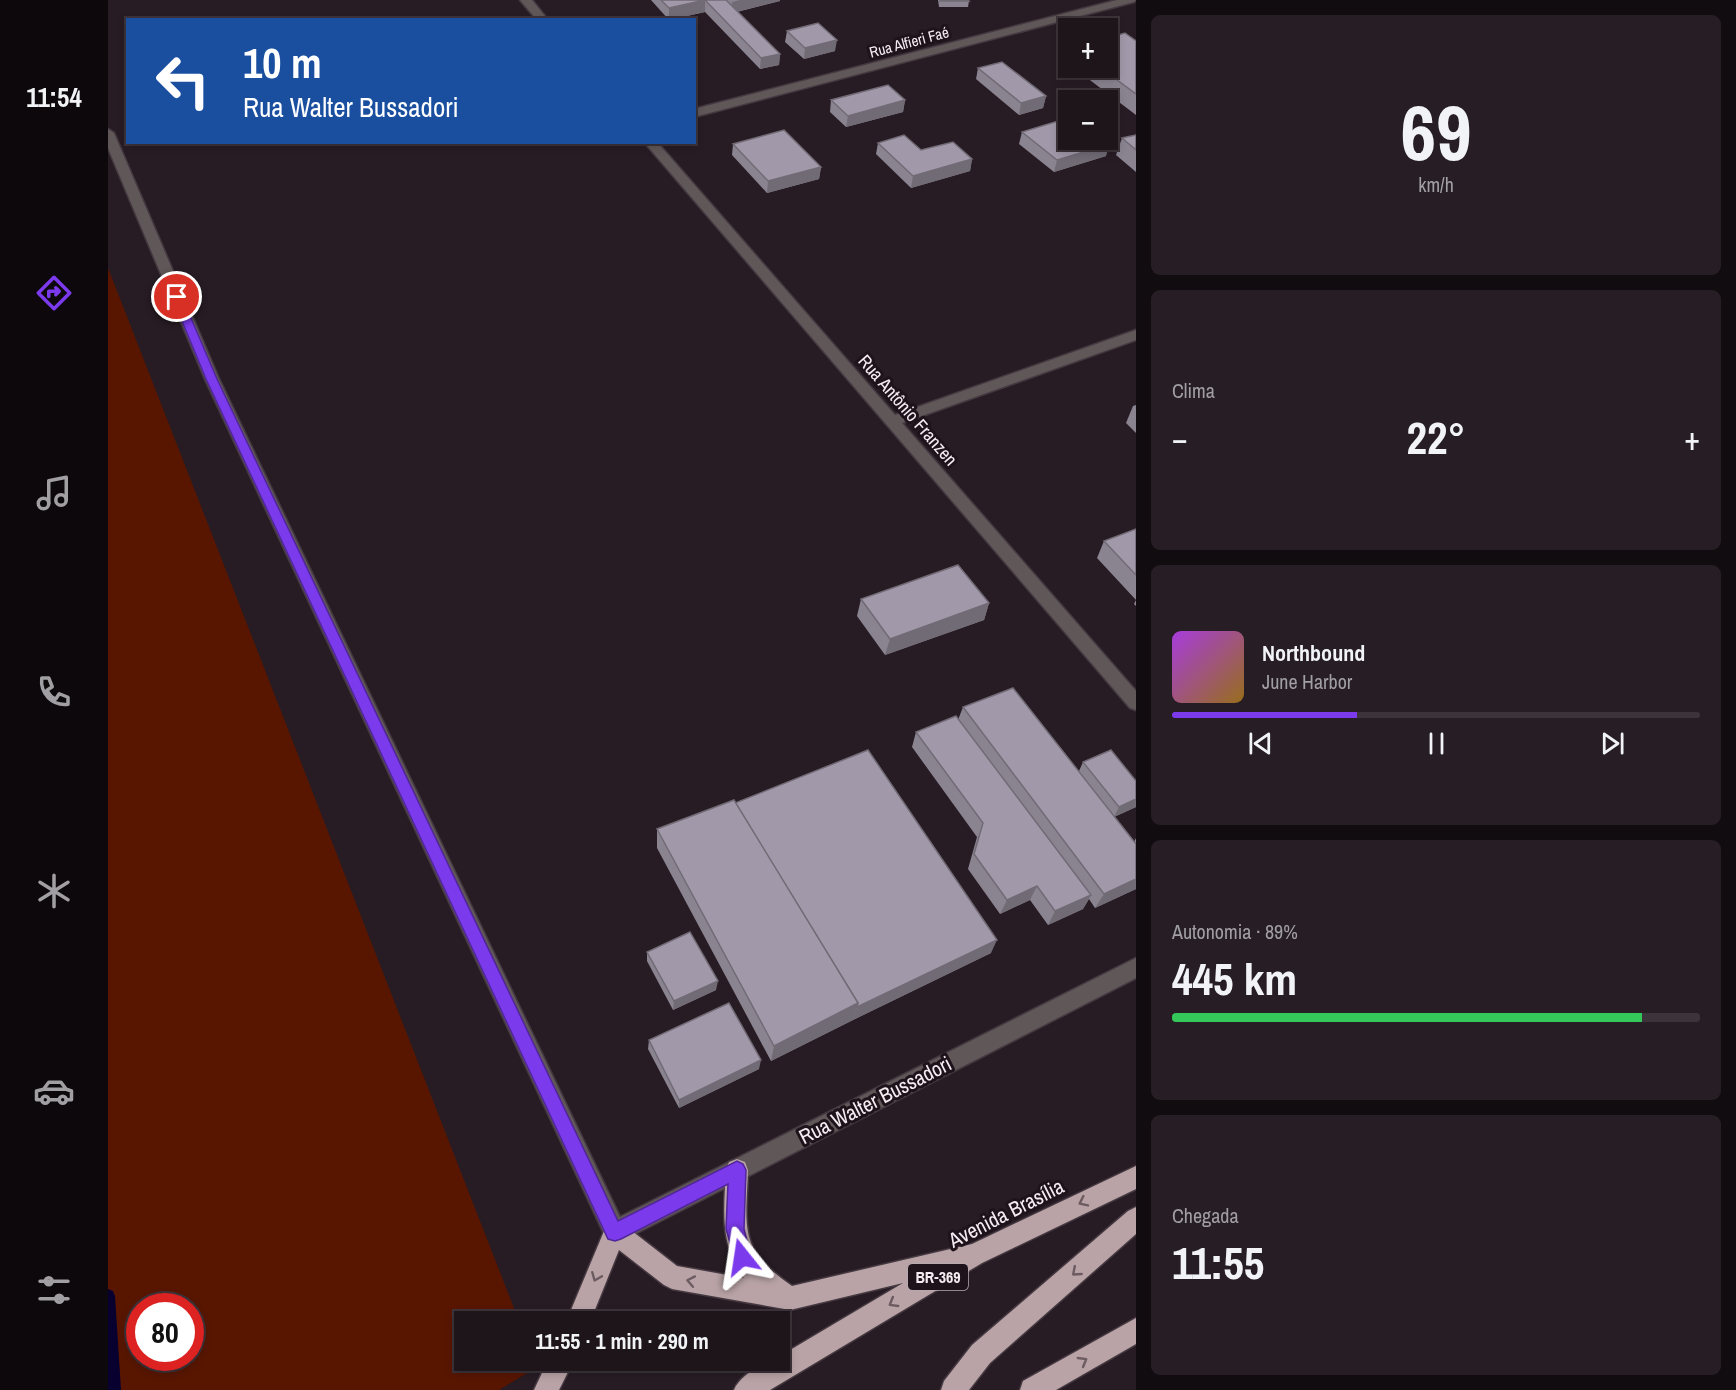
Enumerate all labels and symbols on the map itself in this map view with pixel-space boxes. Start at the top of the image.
street label: Rua Alfieri Faé [867,21,951,63]
pin [151,271,202,322]
street label: Rua Antônio Franzen [853,349,963,471]
street label: Rua Walter Bussadori [794,1049,956,1151]
street label: Avenida Brasília [942,1171,1069,1255]
one-way arrow [1079,1195,1090,1207]
position arrow [710,1225,774,1289]
road number: BR-369 [908,1264,968,1290]
one-way arrow [1072,1265,1083,1276]
one-way arrow [591,1271,603,1282]
one-way arrow [687,1275,697,1288]
speed limit sign: 80 [126,1293,204,1371]
one-way arrow [889,1296,899,1308]
one-way arrow [1077,1356,1087,1368]

